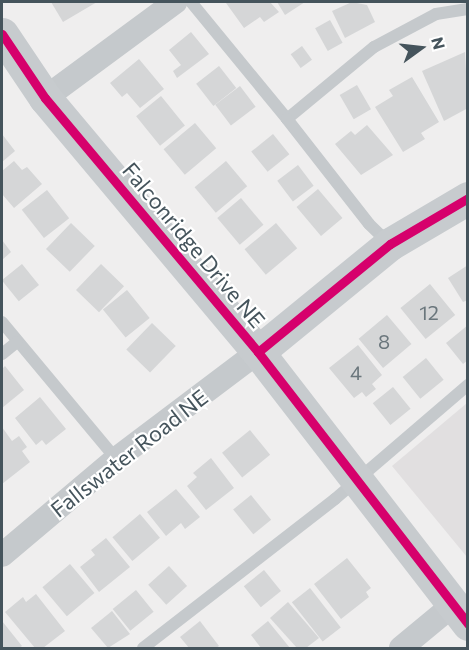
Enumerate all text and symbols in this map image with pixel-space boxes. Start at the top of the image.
north arrow [391,18,451,78]
text: N [428,35,450,51]
street label: Falconridge Drive NE [117,157,271,333]
house number: 12 [419,300,439,324]
house number: 8 [378,329,390,353]
house number: 4 [350,360,362,384]
street label: Fallswater Road NE [45,383,213,523]

